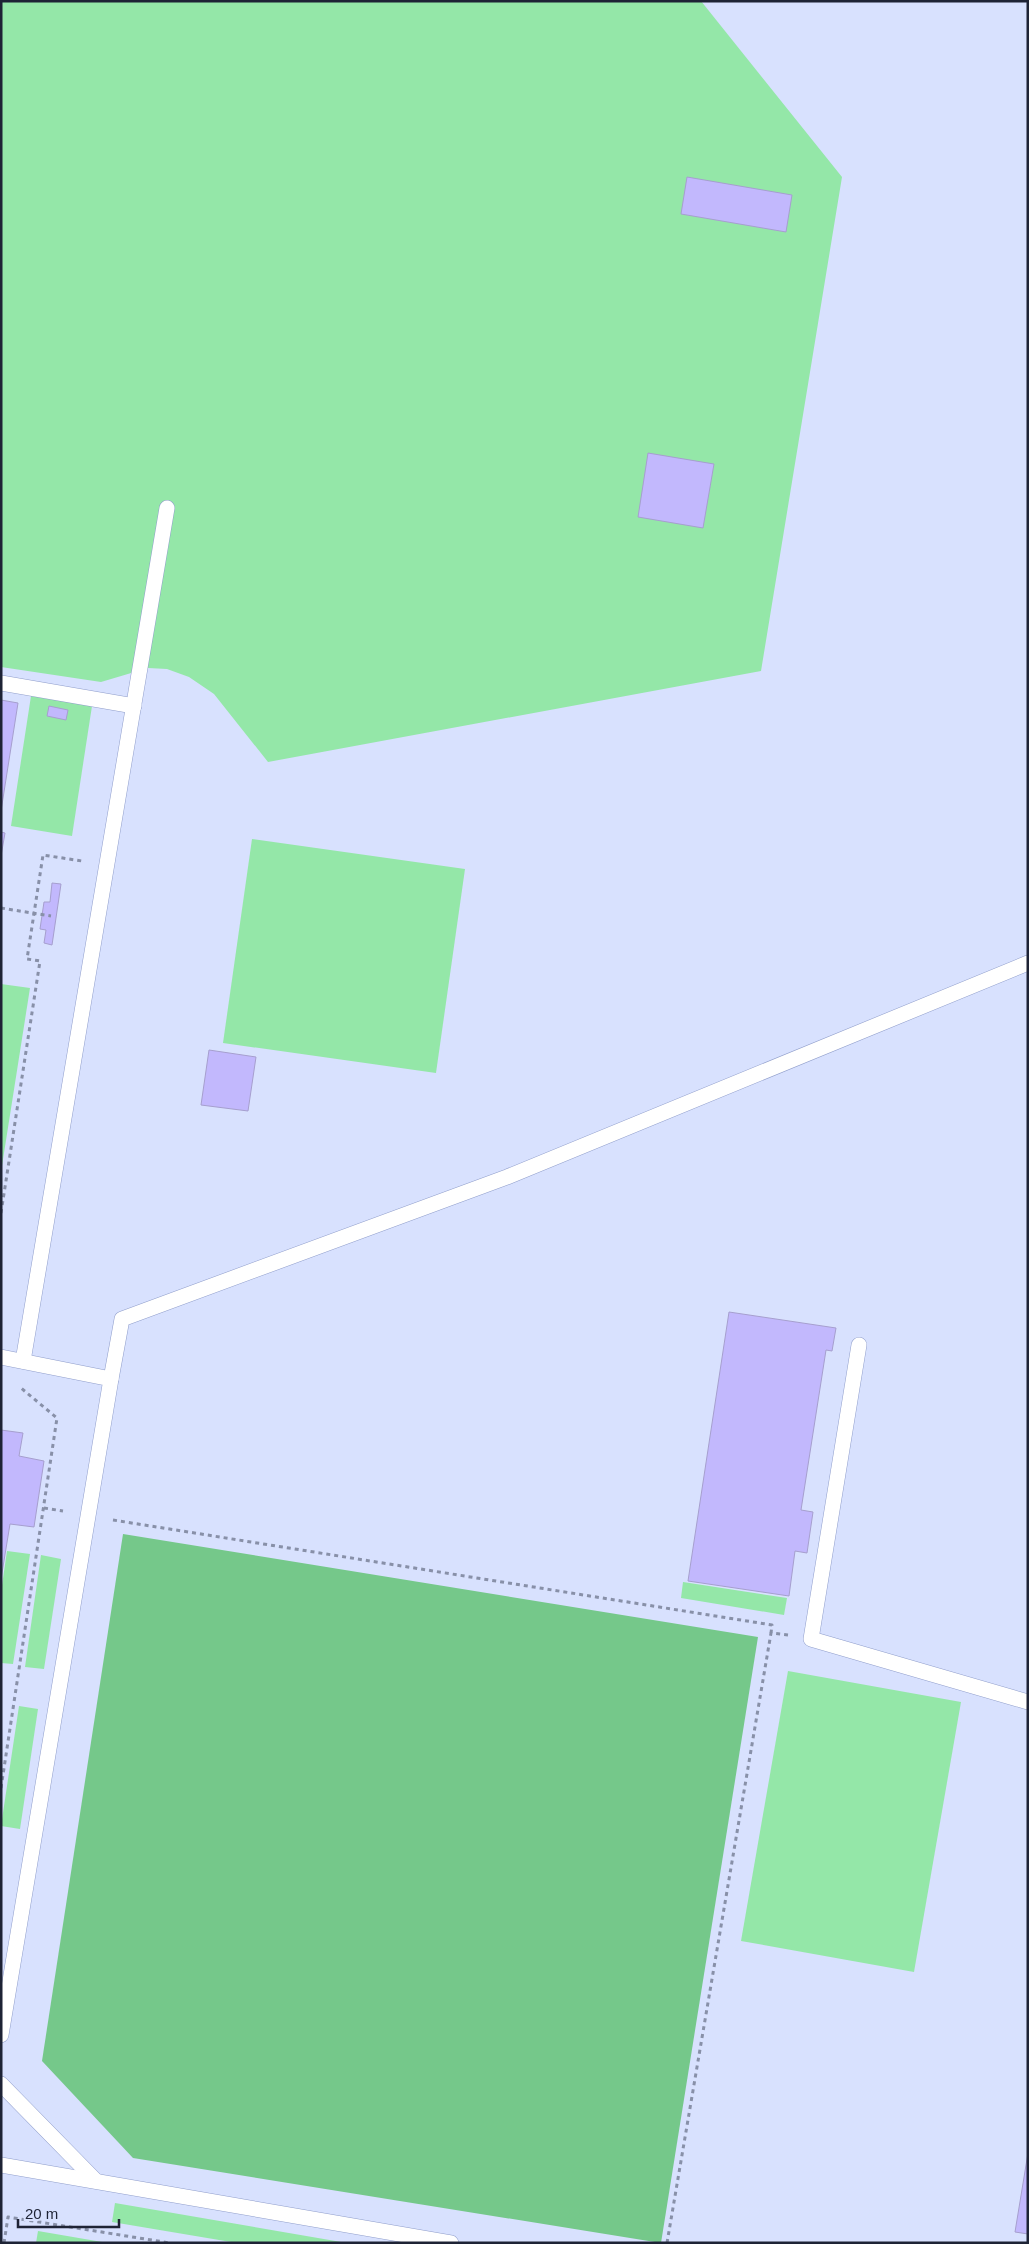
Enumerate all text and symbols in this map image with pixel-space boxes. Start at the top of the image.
scale bar [18,2196,119,2228]
text: 20 m [25,2205,58,2222]

